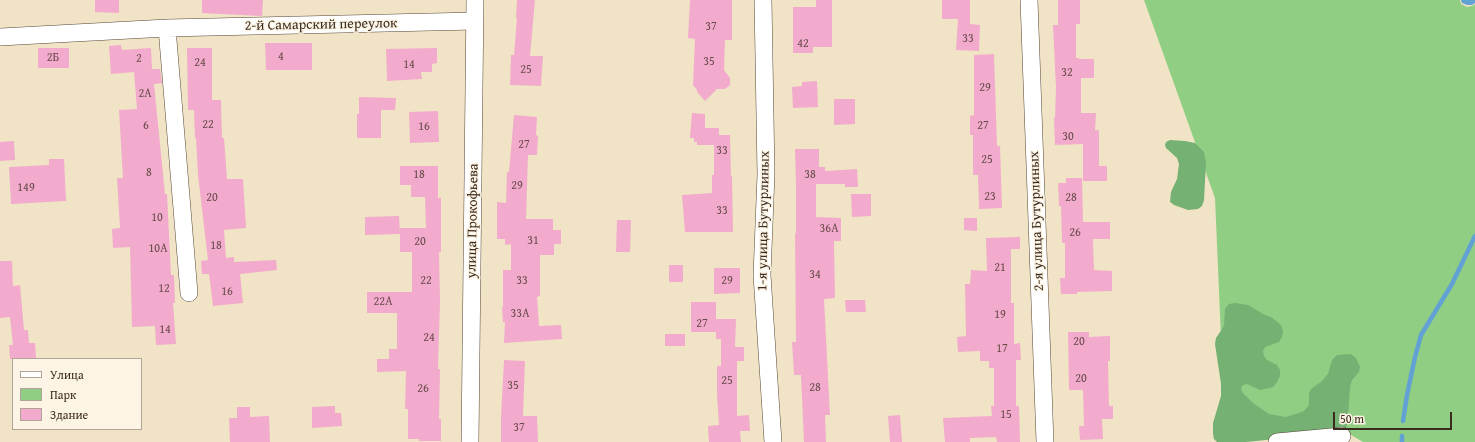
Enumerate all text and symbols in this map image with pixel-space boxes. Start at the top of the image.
street label: 2-й Самарский переулок [245,15,397,35]
house number: 37 [705,20,717,34]
house number: 33 [962,32,974,46]
house number: 42 [797,37,809,51]
house number: 4 [278,50,284,64]
house number: 2Б [47,51,59,65]
house number: 2 [136,52,142,66]
house number: 35 [703,55,715,69]
house number: 24 [194,56,206,70]
house number: 14 [403,58,415,72]
house number: 25 [520,63,532,77]
house number: 32 [1061,66,1073,80]
house number: 29 [979,81,991,95]
house number: 2А [138,87,152,101]
house number: 22 [202,118,214,132]
house number: 6 [143,119,149,133]
house number: 27 [977,119,989,133]
house number: 16 [418,120,430,134]
house number: 30 [1062,130,1074,144]
house number: 27 [518,138,530,152]
house number: 33 [716,144,728,158]
street label: 1-я улица Бутурлиных [754,151,774,291]
street label: 2-я улица Бутурлиных [1026,151,1048,291]
house number: 25 [981,153,993,167]
street label: улица Прокофьева [464,163,482,279]
house number: 8 [146,166,152,180]
house number: 18 [413,168,425,182]
house number: 38 [804,168,816,182]
house number: 29 [511,179,523,193]
house number: 149 [17,181,35,195]
house number: 23 [984,190,996,204]
house number: 20 [206,191,218,205]
house number: 28 [1065,191,1077,205]
house number: 33 [716,204,728,218]
house number: 10 [151,211,163,225]
house number: 36А [820,222,838,236]
house number: 26 [1069,226,1081,240]
house number: 31 [527,234,539,248]
house number: 20 [414,235,426,249]
house number: 18 [210,239,222,253]
house number: 10А [149,242,167,256]
house number: 21 [994,261,1006,275]
house number: 34 [809,268,821,282]
house number: 22 [420,274,432,288]
house number: 33 [516,274,528,288]
house number: 29 [721,274,733,288]
house number: 12 [158,282,170,296]
house number: 16 [221,285,233,299]
house number: 22А [374,295,392,309]
house number: 33А [511,307,529,321]
house number: 19 [994,308,1006,322]
house number: 27 [696,317,708,331]
house number: 14 [159,323,171,337]
house number: 24 [423,331,435,345]
house number: 20 [1073,335,1085,349]
house number: 17 [996,342,1008,356]
legend [12,358,142,430]
text: Улица [50,366,84,383]
house number: 20 [1075,372,1087,386]
house number: 25 [721,374,733,388]
house number: 35 [507,379,519,393]
house number: 28 [809,381,821,395]
house number: 26 [417,382,429,396]
text: Парк [50,386,76,403]
scale bar [1335,404,1454,430]
text: Здание [50,406,88,423]
house number: 15 [1000,408,1012,422]
text: 50 m [1340,410,1364,427]
house number: 37 [513,421,525,435]

